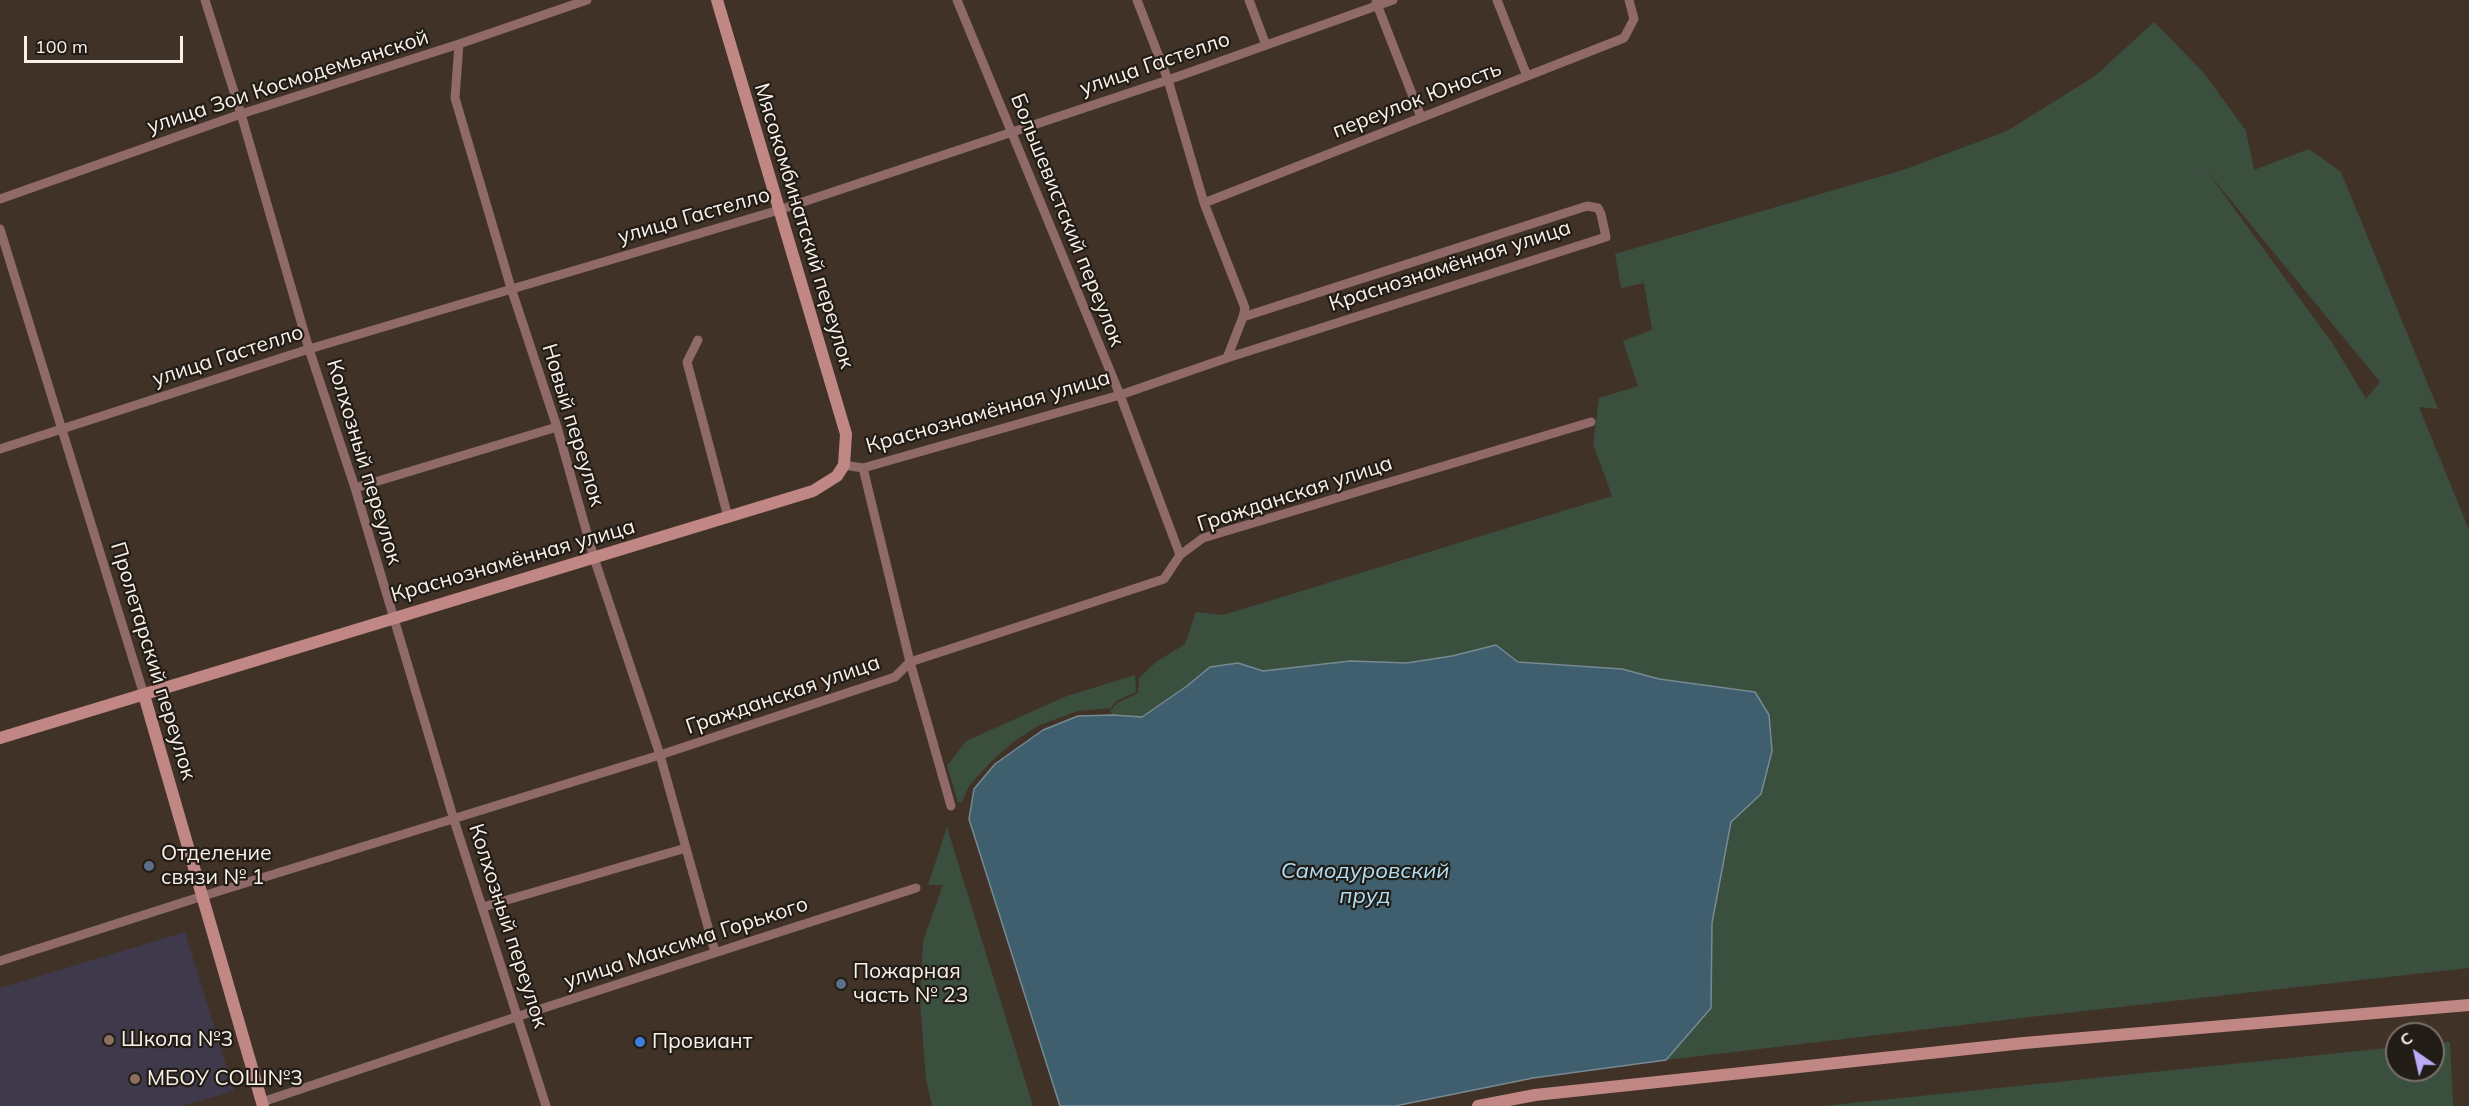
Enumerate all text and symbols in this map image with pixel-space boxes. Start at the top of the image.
scale bar [27,24,186,62]
street label: улица Зои Космодемьянской [144,25,432,139]
street label: улица Гастелло [1077,27,1233,101]
text: 100 m [35,35,88,58]
street label: переулок Юность [1329,56,1505,144]
street label: Мясокомбинатский переулок [749,80,859,372]
street label: Большевистский переулок [1005,90,1129,350]
street label: улица Гастелло [615,182,773,250]
street label: Краснознамённая улица [1326,215,1574,317]
street label: улица Гастелло [149,320,307,392]
street label: Новый переулок [536,341,610,509]
street label: Колхозный переулок [321,356,407,568]
street label: Краснознамённая улица [863,365,1113,459]
street label: Гражданская улица [1194,451,1396,537]
street label: Краснознамённая улица [388,514,638,608]
street label: Пролетарский переулок [105,539,201,783]
street label: Гражданская улица [683,650,883,740]
street label: Колхозный переулок [463,821,553,1031]
place label: Отделение связи № 1 [161,841,272,891]
water label: Самодуровский пруд [1281,858,1449,909]
marker: Отделение связи № 1 [142,859,156,873]
street label: улица Максима Горького [561,892,811,994]
place label: Пожарная часть № 23 [853,959,968,1009]
marker: Пожарная часть № 23 [834,977,848,991]
north arrow [2385,1022,2445,1082]
place label: Школа №3 [121,1027,233,1053]
text: С [2396,1027,2416,1050]
place label: Провиант [652,1029,752,1055]
marker: Школа №3 [102,1033,116,1047]
marker: Провиант [633,1035,647,1049]
place label: МБОУ СОШ№3 [147,1066,303,1092]
marker: МБОУ СОШ№3 [128,1072,142,1086]

